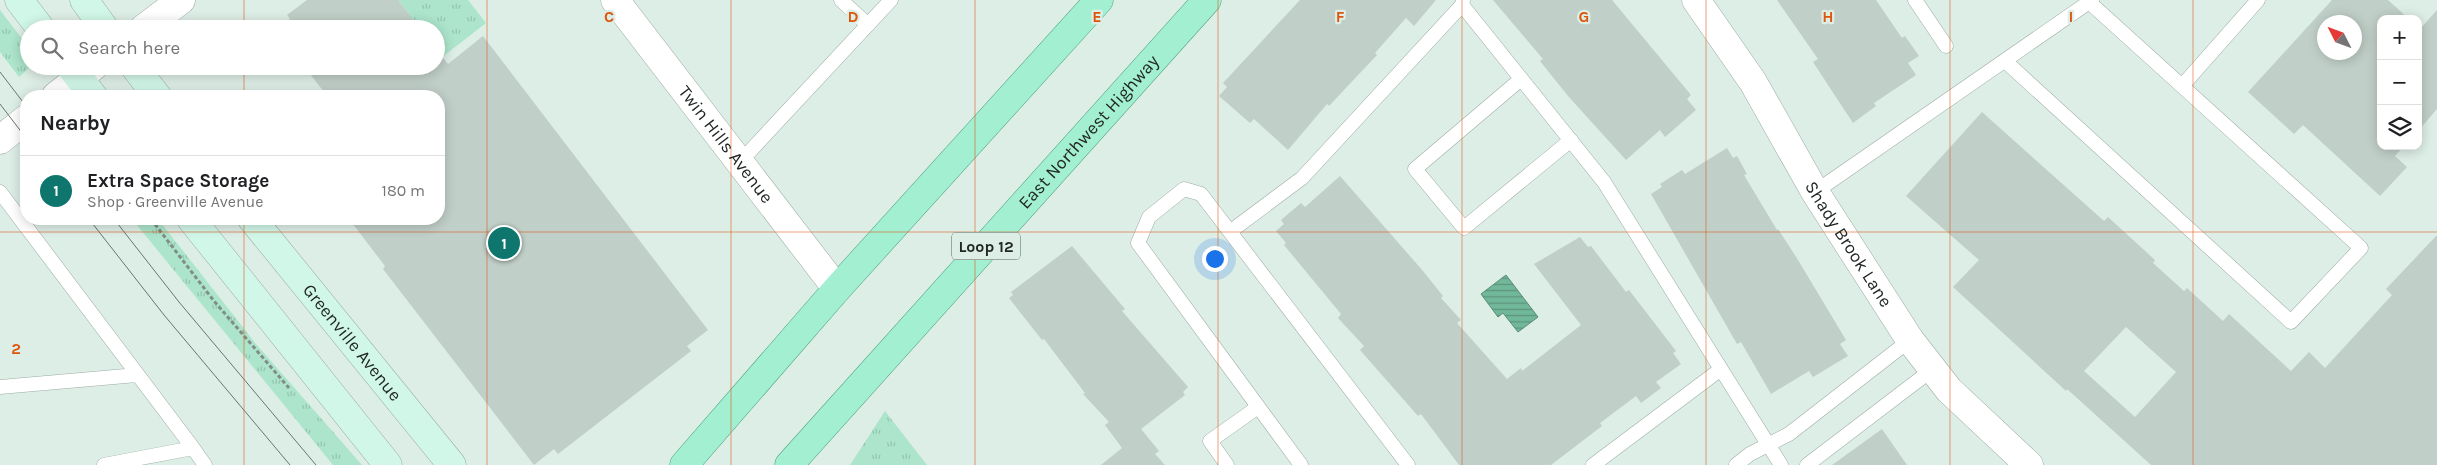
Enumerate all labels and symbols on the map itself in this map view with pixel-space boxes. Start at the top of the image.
text: C [604,7,614,26]
text: D [848,7,859,26]
text: E [1092,7,1102,26]
text: F [1336,7,1345,26]
text: G [1579,7,1589,26]
text: H [1822,7,1834,26]
text: I [2069,7,2073,26]
north arrow [2317,15,2362,60]
street label: East Northwest Highway [1014,50,1164,213]
street label: Twin Hills Avenue [674,81,778,208]
street label: Shady Brook Lane [1800,177,1897,311]
pin: 1 [488,224,520,262]
road number: Loop 12 [952,232,1020,260]
your location [1202,246,1228,272]
street label: Greenville Avenue [298,279,407,405]
text: 2 [11,339,21,358]

